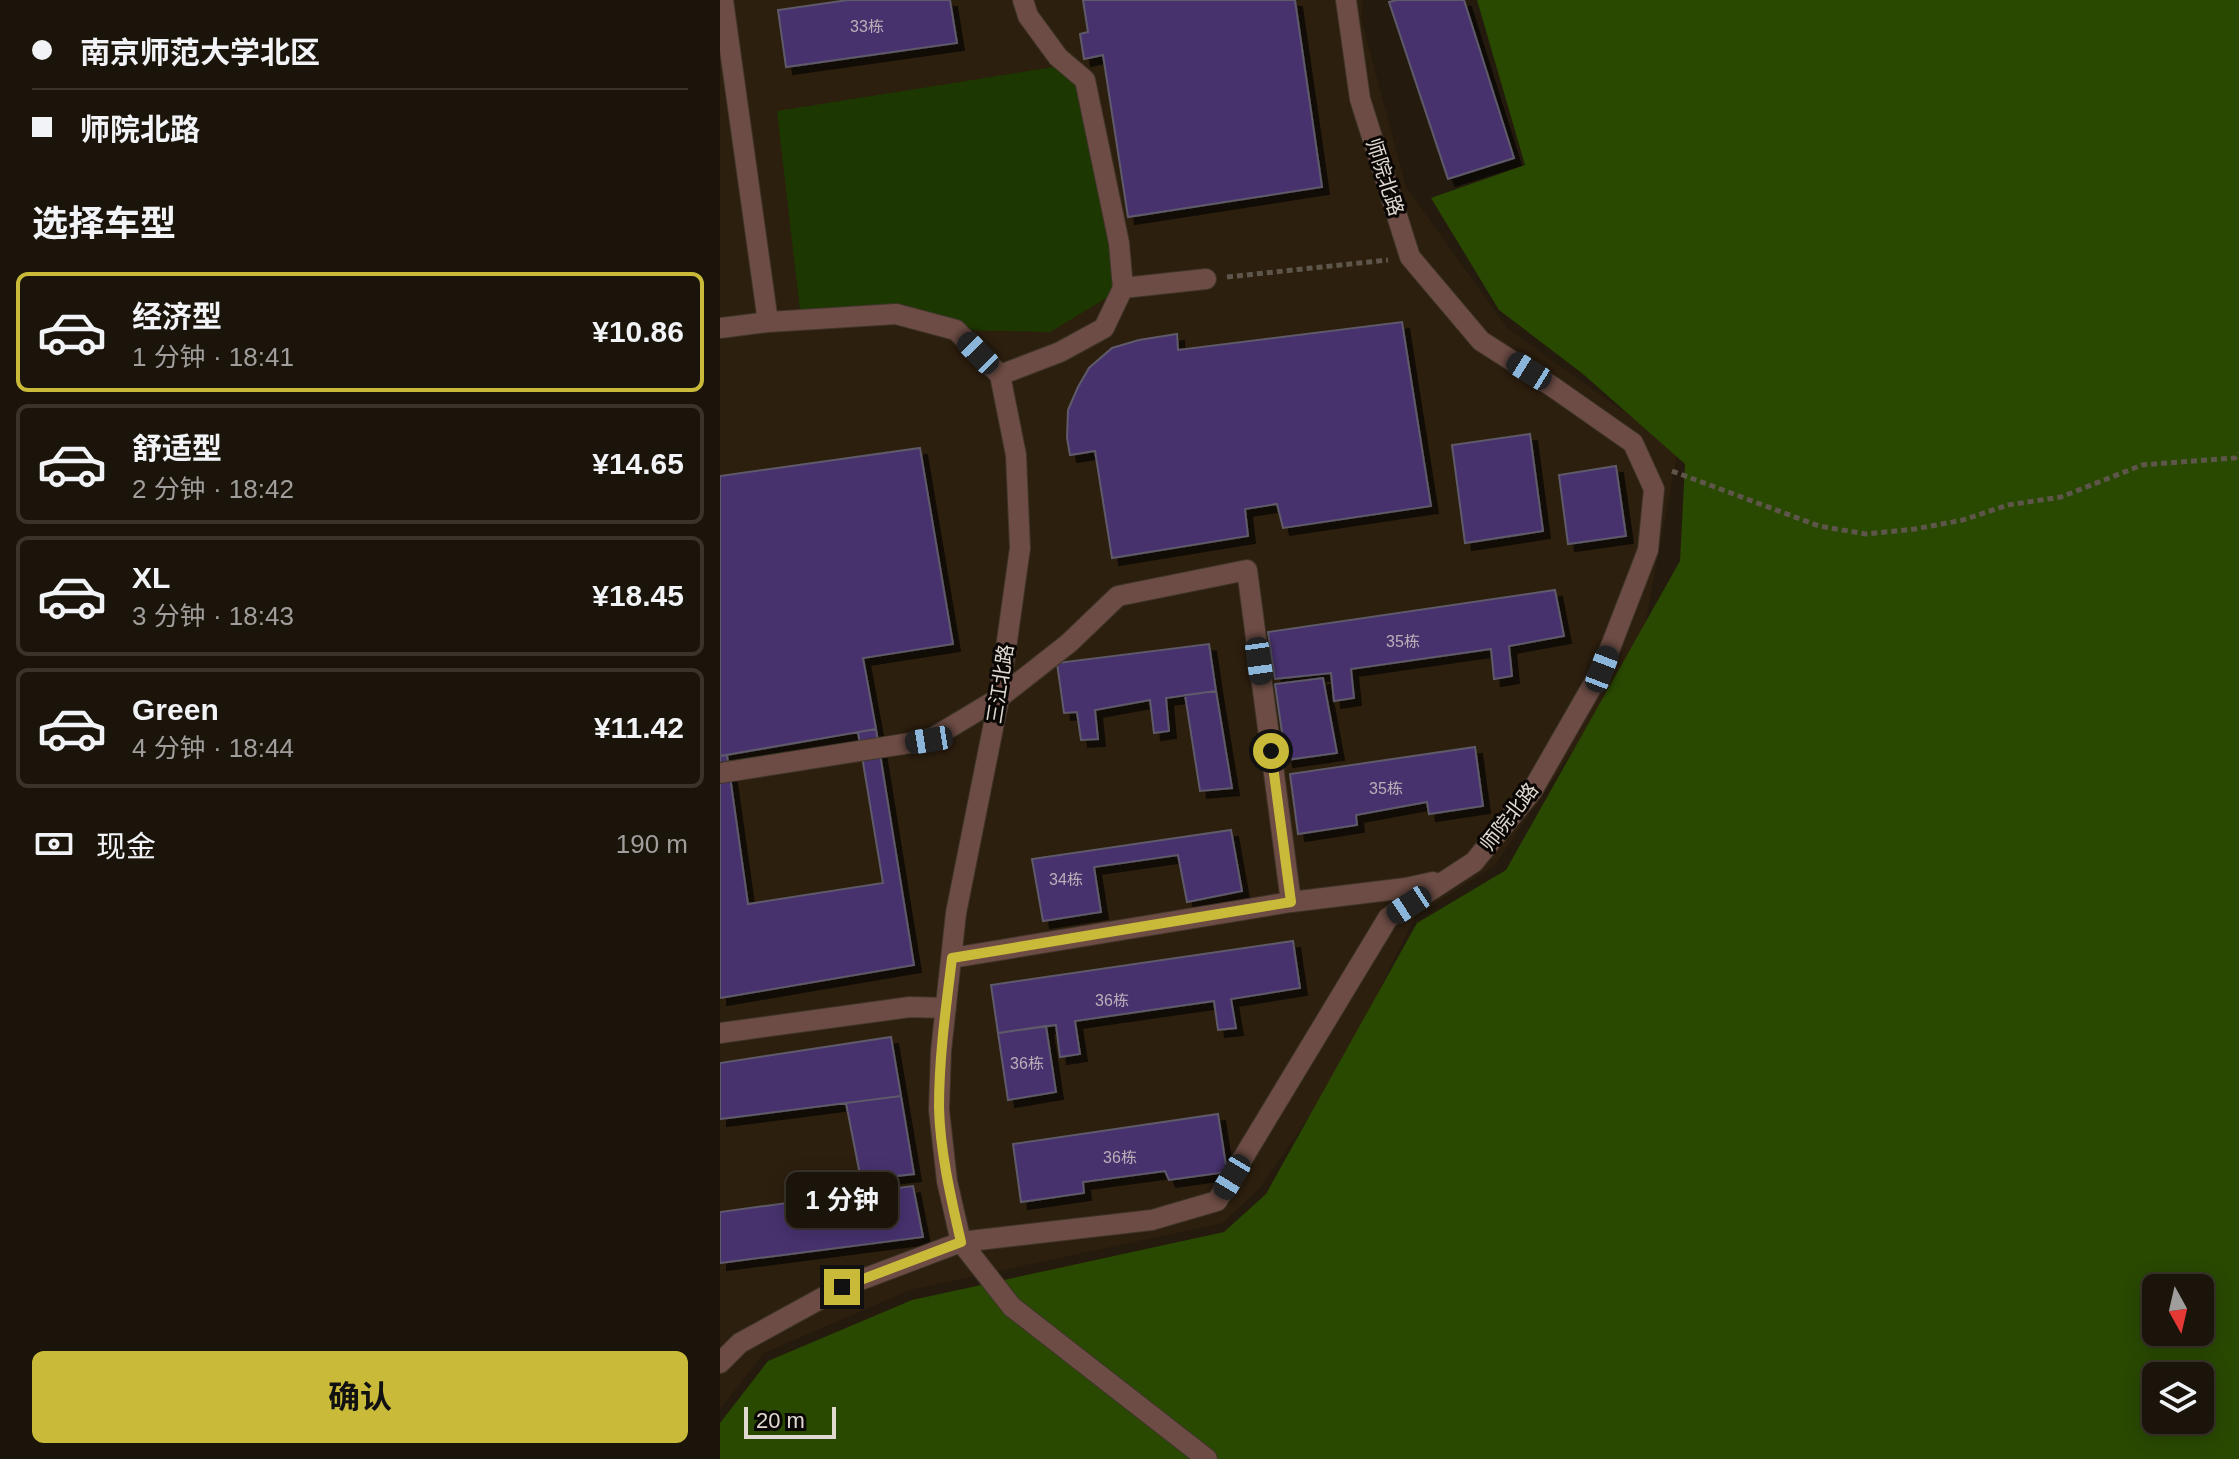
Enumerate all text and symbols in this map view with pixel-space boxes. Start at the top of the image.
house number: 33栋 [850,18,884,35]
text: 南京师范大学北区 [80,36,320,69]
text: 师院北路 [80,113,200,146]
street label: 师院北路 [1362,136,1408,218]
text: 选择车型 [32,203,176,244]
icon: car [36,296,108,368]
text: 经济型 [132,300,222,333]
text: ¥10.86 [592,315,684,348]
car [953,327,1003,379]
text: 1 分钟 · 18:41 [132,342,294,372]
car [1502,348,1556,394]
icon: car [36,428,108,500]
text: 舒适型 [132,432,222,465]
text: ¥14.65 [592,447,684,480]
text: 2 分钟 · 18:42 [132,474,294,504]
icon: car [36,560,108,632]
text: XL [132,561,170,594]
text: ¥18.45 [592,579,684,612]
text: 3 分钟 · 18:43 [132,601,294,631]
house number: 35栋 [1386,633,1420,650]
car [1244,636,1274,686]
car [1582,642,1622,696]
street label: 三江北路 [983,643,1017,725]
icon: car [36,692,108,764]
text: Green [132,693,219,726]
text: ¥11.42 [594,711,684,744]
car [903,724,955,756]
text: 4 分钟 · 18:44 [132,733,294,763]
route start [1253,733,1289,769]
street label: 师院北路 [1476,779,1542,855]
house number: 35栋 [1369,780,1403,797]
icon: cash [32,822,76,866]
text: 190 m [616,829,688,859]
text: 现金 [96,830,156,863]
house number: 34栋 [1049,871,1083,888]
car [1382,882,1436,928]
house number: 36栋 [1095,992,1129,1009]
house number: 36栋 [1010,1055,1044,1072]
house number: 36栋 [1103,1149,1137,1166]
car [1209,1150,1255,1204]
callout: 1 分钟 [786,1171,898,1227]
text: 1 分钟 [805,1185,879,1215]
route end [824,1269,860,1305]
north arrow [2142,1274,2214,1346]
map controls [2142,1274,2214,1434]
button: 确认 [32,1351,688,1443]
button: layers [2142,1362,2214,1434]
scale bar [744,1403,836,1439]
text: 20 m [756,1408,805,1433]

